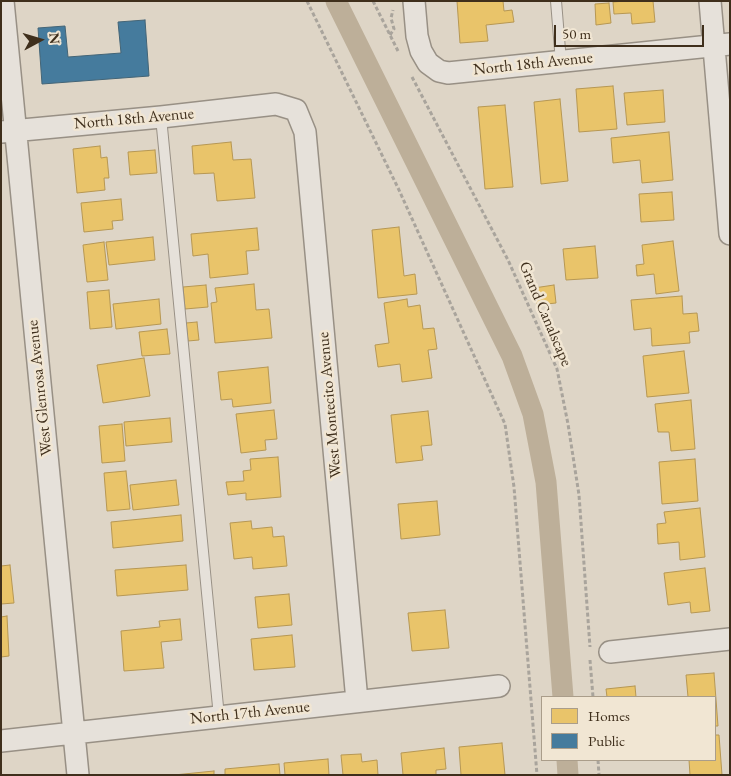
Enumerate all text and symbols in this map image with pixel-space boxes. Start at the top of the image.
north arrow [15,15,65,65]
scale bar [556,15,706,47]
text: 50 m [562,24,591,43]
text: N [45,32,64,45]
street label: North 18th Avenue [472,48,594,80]
street label: North 18th Avenue [73,104,195,134]
street label: Grand Canalscape [514,259,576,369]
street label: West Glenrosa Avenue [23,319,57,457]
street label: West Montecito Avenue [314,331,346,479]
legend [541,696,716,761]
street label: North 17th Avenue [189,697,311,729]
text: Homes [588,706,630,725]
text: Public [588,731,625,750]

